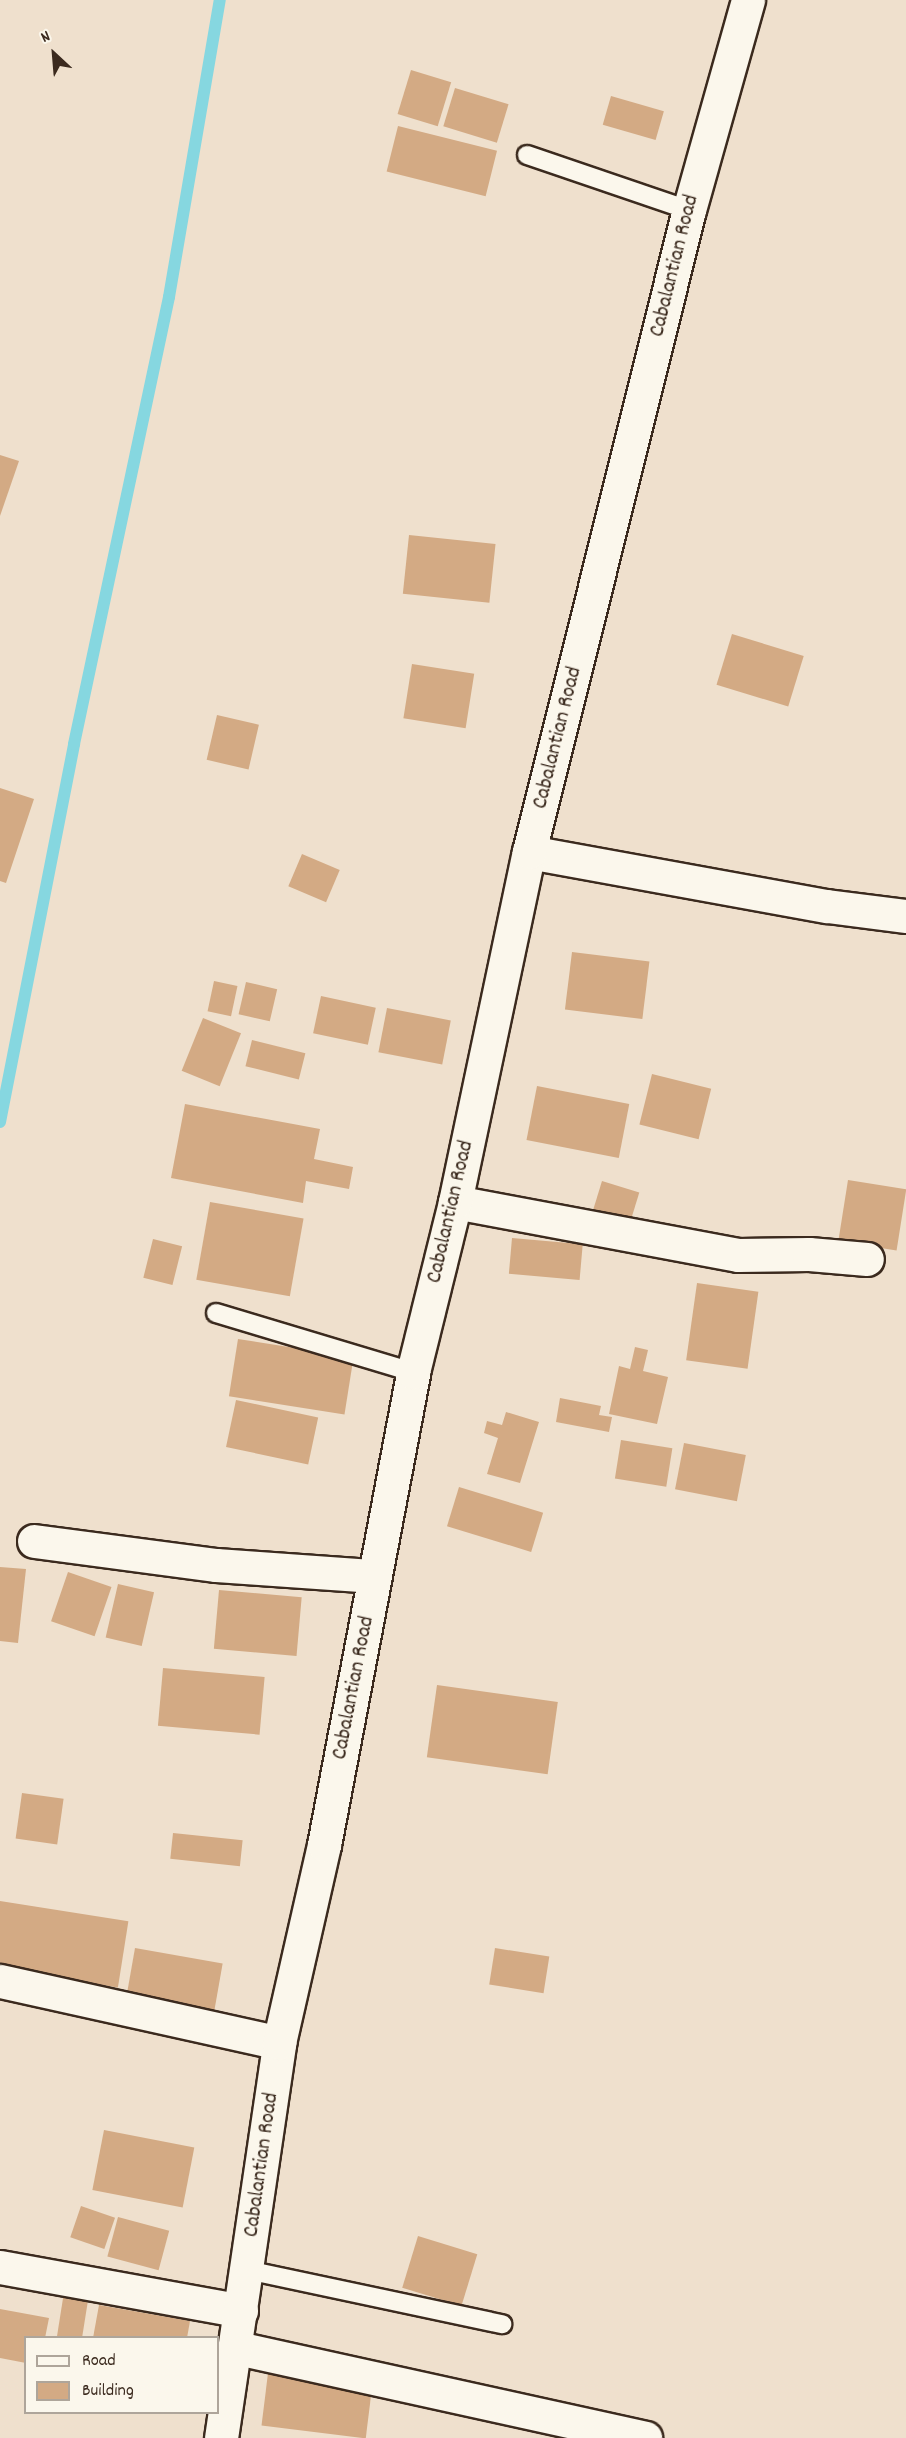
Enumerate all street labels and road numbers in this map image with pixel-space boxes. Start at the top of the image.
street label: Cabalantian Road [645,192,705,340]
street label: Cabalantian Road [528,664,588,812]
street label: Cabalantian Road [422,1138,480,1286]
street label: Cabalantian Road [327,1614,381,1762]
street label: Cabalantian Road [239,2091,285,2239]

